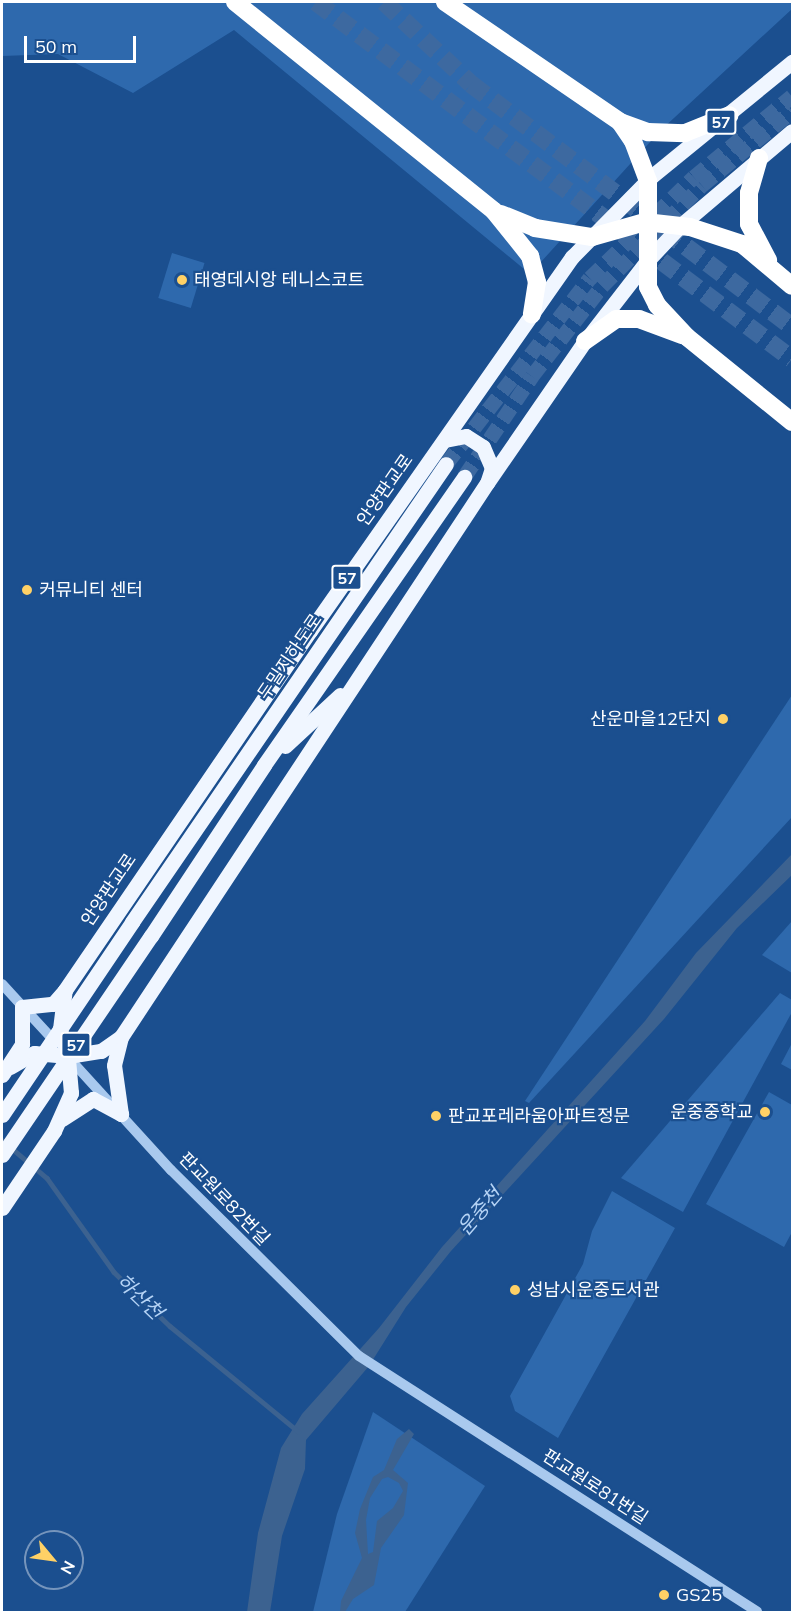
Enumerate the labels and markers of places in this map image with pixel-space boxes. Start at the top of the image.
place label: 태영데시앙 테니스코트 [194,269,364,291]
marker: 태영데시앙 테니스코트 [175,273,189,287]
place label: 커뮤니티 센터 [39,579,143,601]
marker: 커뮤니티 센터 [20,583,34,597]
place label: 산운마을12단지 [590,708,711,730]
marker: 산운마을12단지 [716,712,730,726]
place label: 운중중학교 [670,1101,753,1123]
place label: 판교포레라움아파트정문 [448,1105,630,1127]
marker: 운중중학교 [758,1105,772,1119]
marker: 판교포레라움아파트정문 [429,1109,443,1123]
place label: 성남시운중도서관 [527,1279,659,1301]
marker: 성남시운중도서관 [508,1283,522,1297]
place label: GS25 [676,1584,722,1606]
marker: GS25 [657,1588,671,1602]

